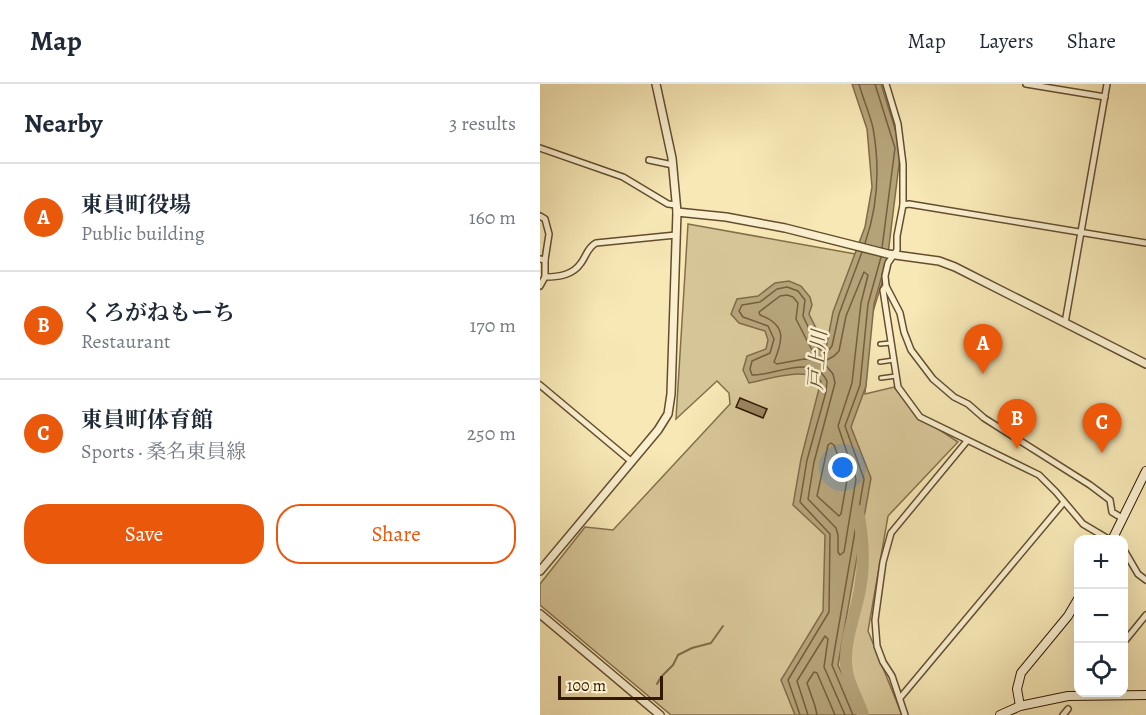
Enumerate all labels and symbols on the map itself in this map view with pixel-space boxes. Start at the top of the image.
pin: A [964,324,1002,374]
water label: 戸上川 [802,327,833,391]
pin: B [998,400,1036,449]
pin: C [1082,404,1122,453]
your location [828,453,857,482]
scale bar [558,673,663,700]

